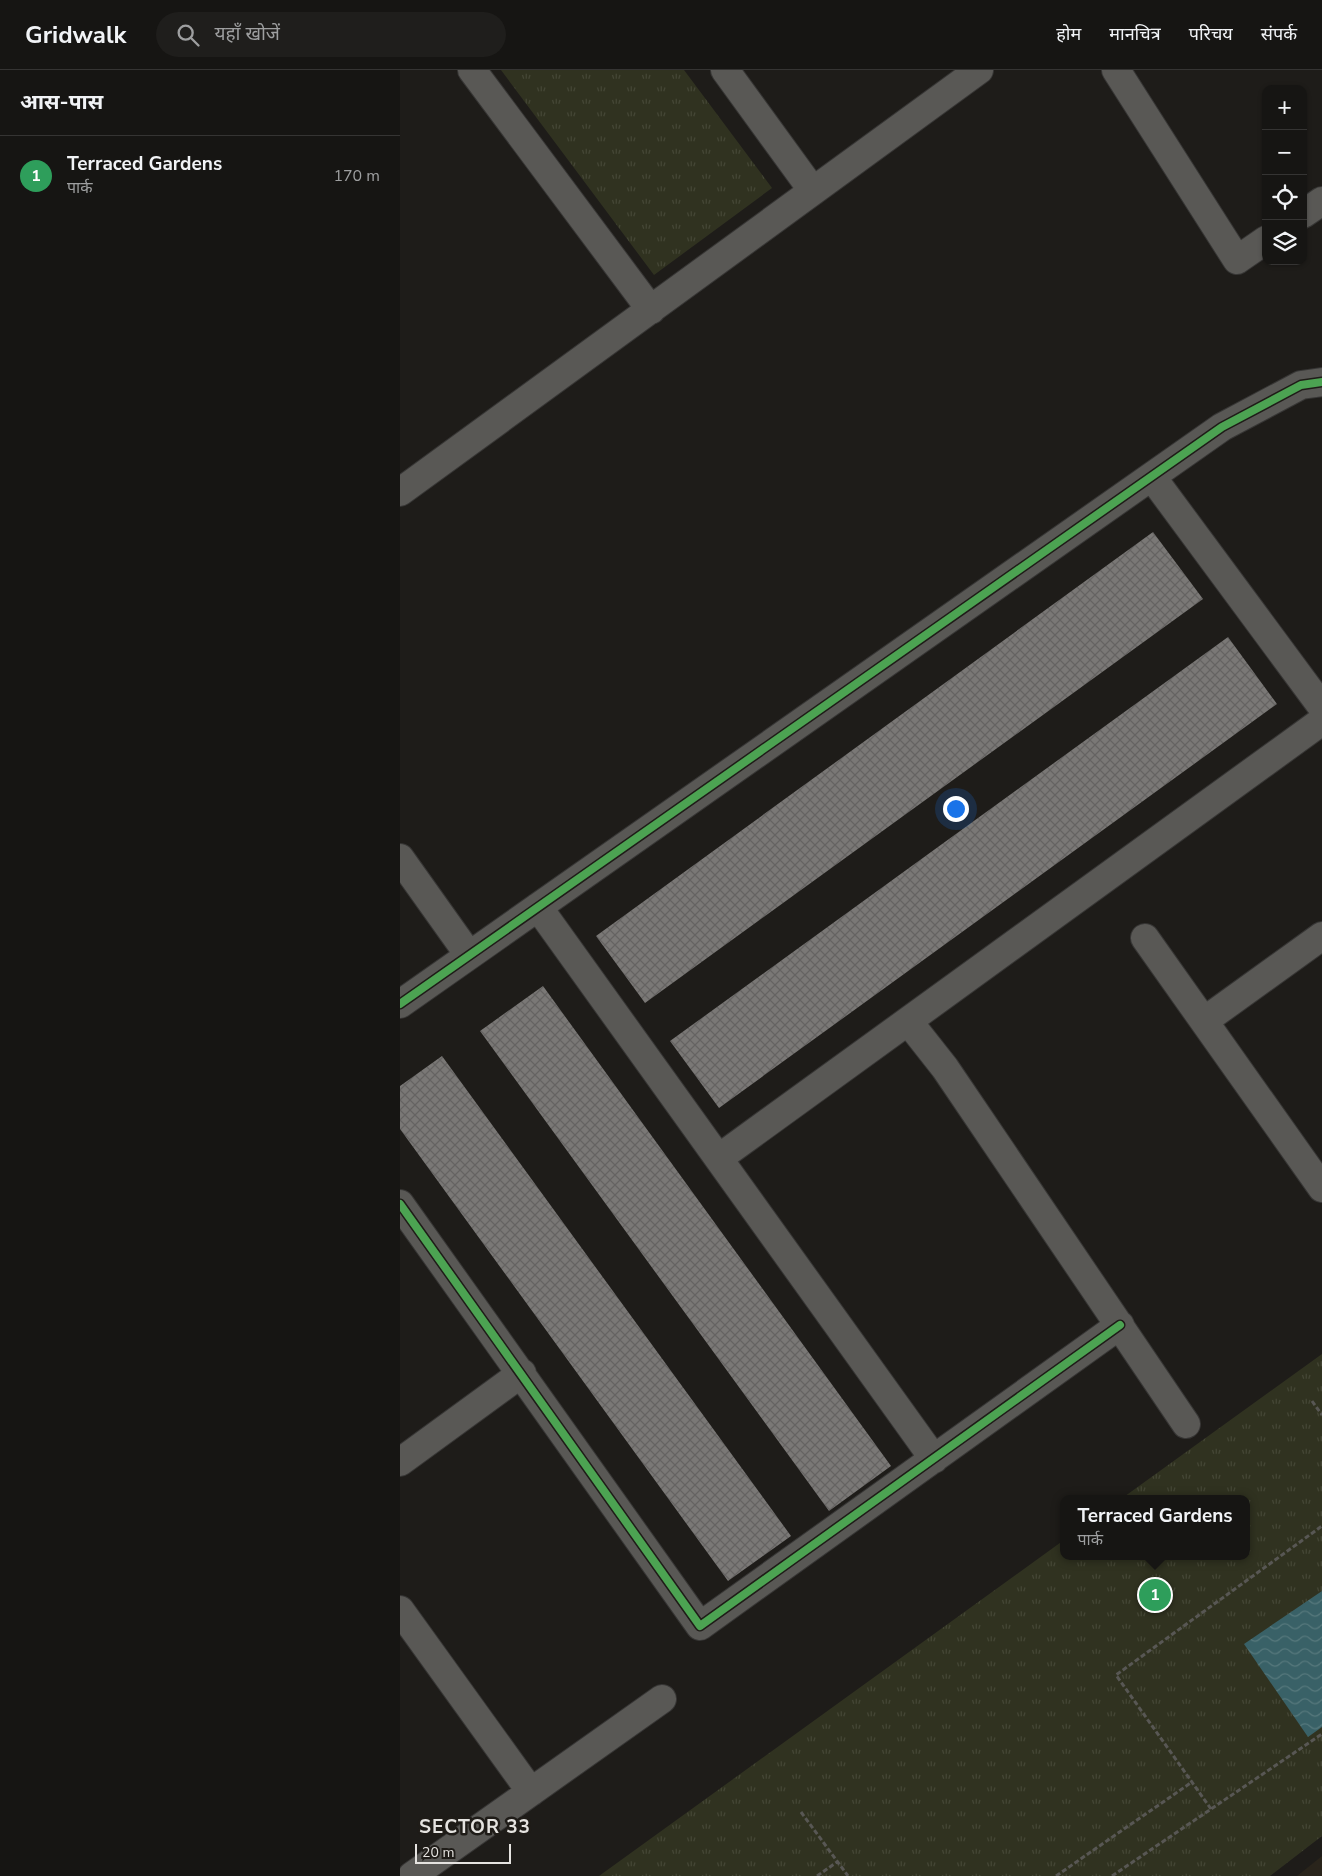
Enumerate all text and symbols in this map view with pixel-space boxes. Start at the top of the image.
search box [156,12,506,57]
text: Gridwalk [25,19,126,51]
icon: search [174,21,202,49]
text: यहाँ खोजें [214,21,280,47]
text: होम [1056,22,1081,46]
text: मानचित्र [1109,22,1161,46]
text: परिचय [1189,22,1233,46]
text: संपर्क [1261,22,1297,46]
map controls [1262,85,1307,265]
button: + [1262,85,1307,130]
text: आस-पास [20,88,103,116]
button: − [1262,130,1307,175]
text: Terraced Gardens [67,151,222,177]
text: 1 [31,165,41,187]
text: 170 m [333,165,380,187]
button: locate [1262,175,1307,220]
text: पार्क [67,177,93,199]
button: layers [1262,220,1307,265]
your location [943,796,969,822]
popup [1060,1495,1250,1560]
text: Terraced Gardens [1077,1503,1233,1529]
text: पार्क [1077,1529,1103,1551]
pin: 1 [1139,1576,1171,1614]
district label: SECTOR 33 [419,1814,531,1840]
scale bar [415,1841,511,1864]
text: 20 m [422,1843,454,1862]

